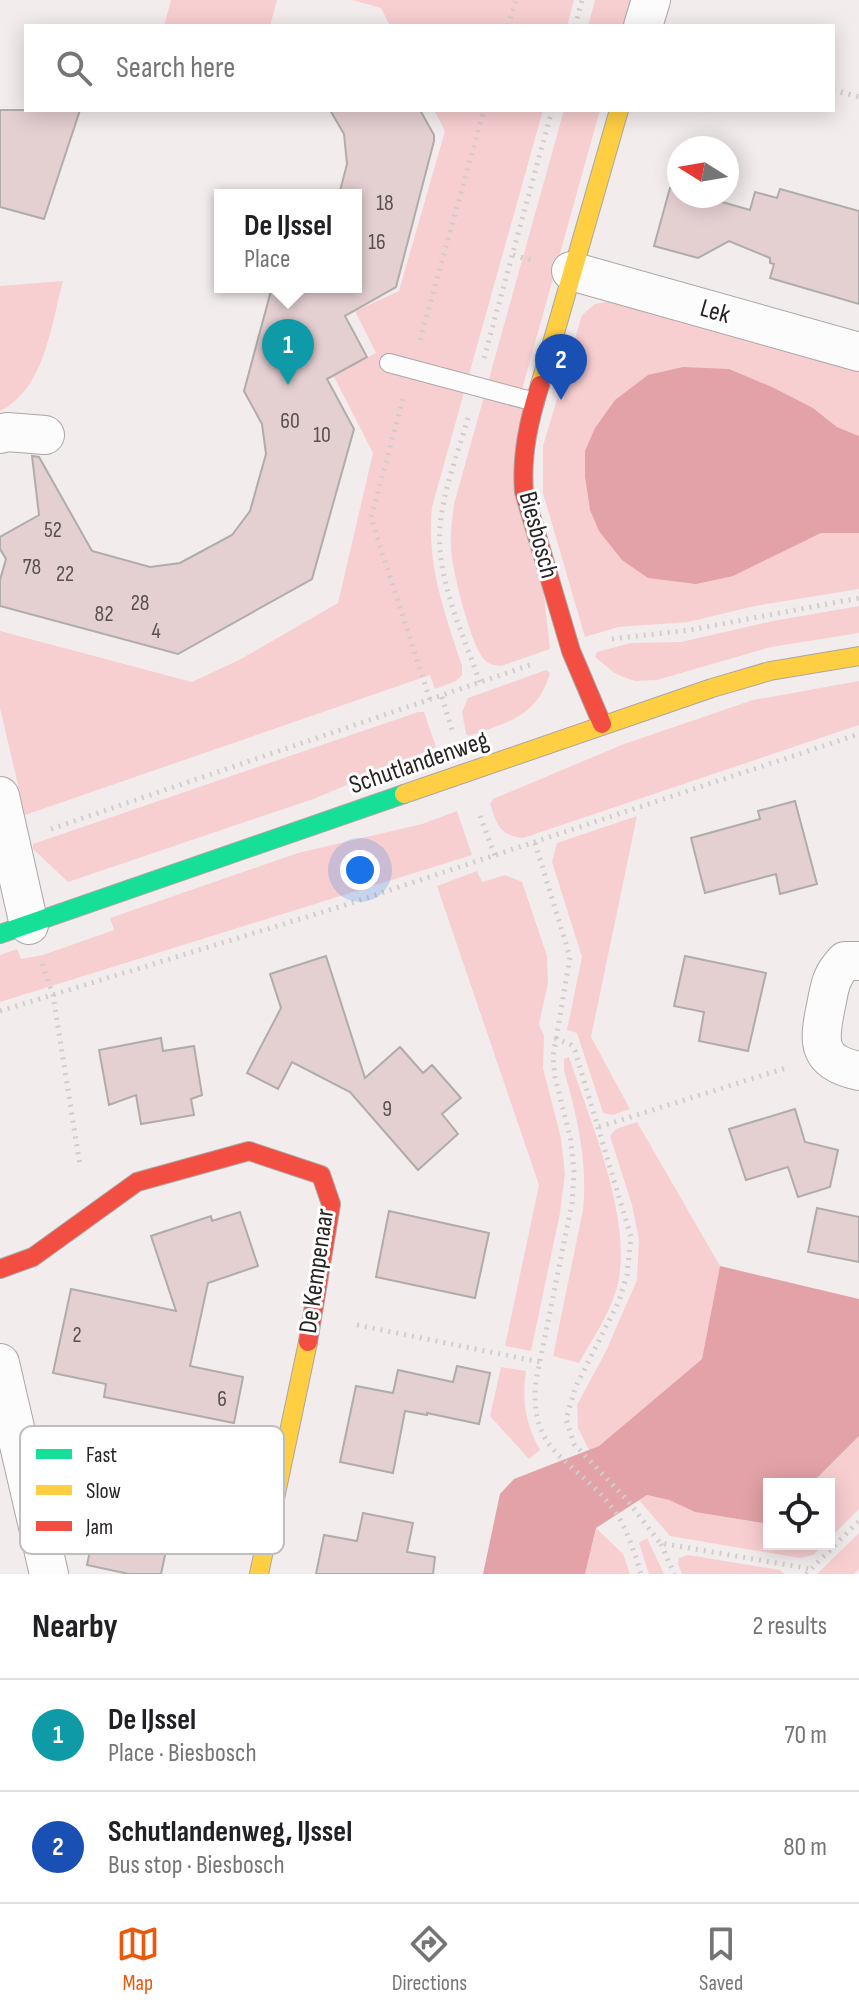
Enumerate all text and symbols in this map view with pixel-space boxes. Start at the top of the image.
search box [24,24,835,112]
icon: search [52,46,96,90]
text: Search here [116,50,235,86]
north arrow [667,136,739,208]
popup [214,189,362,293]
house number: 18 [376,190,394,217]
text: De IJssel [244,208,332,244]
house number: 16 [368,229,386,256]
text: Place [244,244,291,275]
street label: Lek [696,293,734,331]
pin: 1 [262,319,314,385]
pin: 2 [535,334,587,400]
house number: 60 [280,408,300,435]
house number: 10 [313,422,331,449]
street label: Biesbosch [512,488,564,582]
house number: 52 [44,517,62,544]
house number: 78 [23,554,41,581]
house number: 22 [56,561,74,588]
house number: 28 [131,590,149,617]
house number: 82 [94,601,114,628]
house number: 4 [151,618,161,645]
street label: Schutlandenweg [345,725,493,801]
your location [340,850,380,890]
house number: 9 [382,1096,392,1123]
street label: De Kempenaar [293,1206,341,1335]
house number: 2 [72,1322,82,1349]
house number: 6 [217,1386,227,1413]
legend [20,1426,284,1554]
text: Fast [86,1442,117,1469]
text: Slow [86,1478,121,1505]
map controls [763,1478,835,1550]
button: locate [763,1478,835,1550]
text: Jam [85,1514,113,1541]
text: Nearby [32,1606,118,1647]
text: 2 results [753,1611,827,1642]
text: De IJssel [108,1702,196,1738]
text: 1 [53,1720,63,1751]
text: 70 m [784,1720,827,1751]
text: Place · Biesbosch [108,1738,257,1769]
text: Schutlandenweg, IJssel [108,1814,352,1850]
text: 2 [52,1832,64,1863]
text: 80 m [783,1832,827,1863]
text: Bus stop · Biesbosch [108,1850,285,1881]
tab: Map [116,1922,160,1997]
tab: Directions [392,1922,467,1997]
tab: Saved [699,1922,743,1997]

